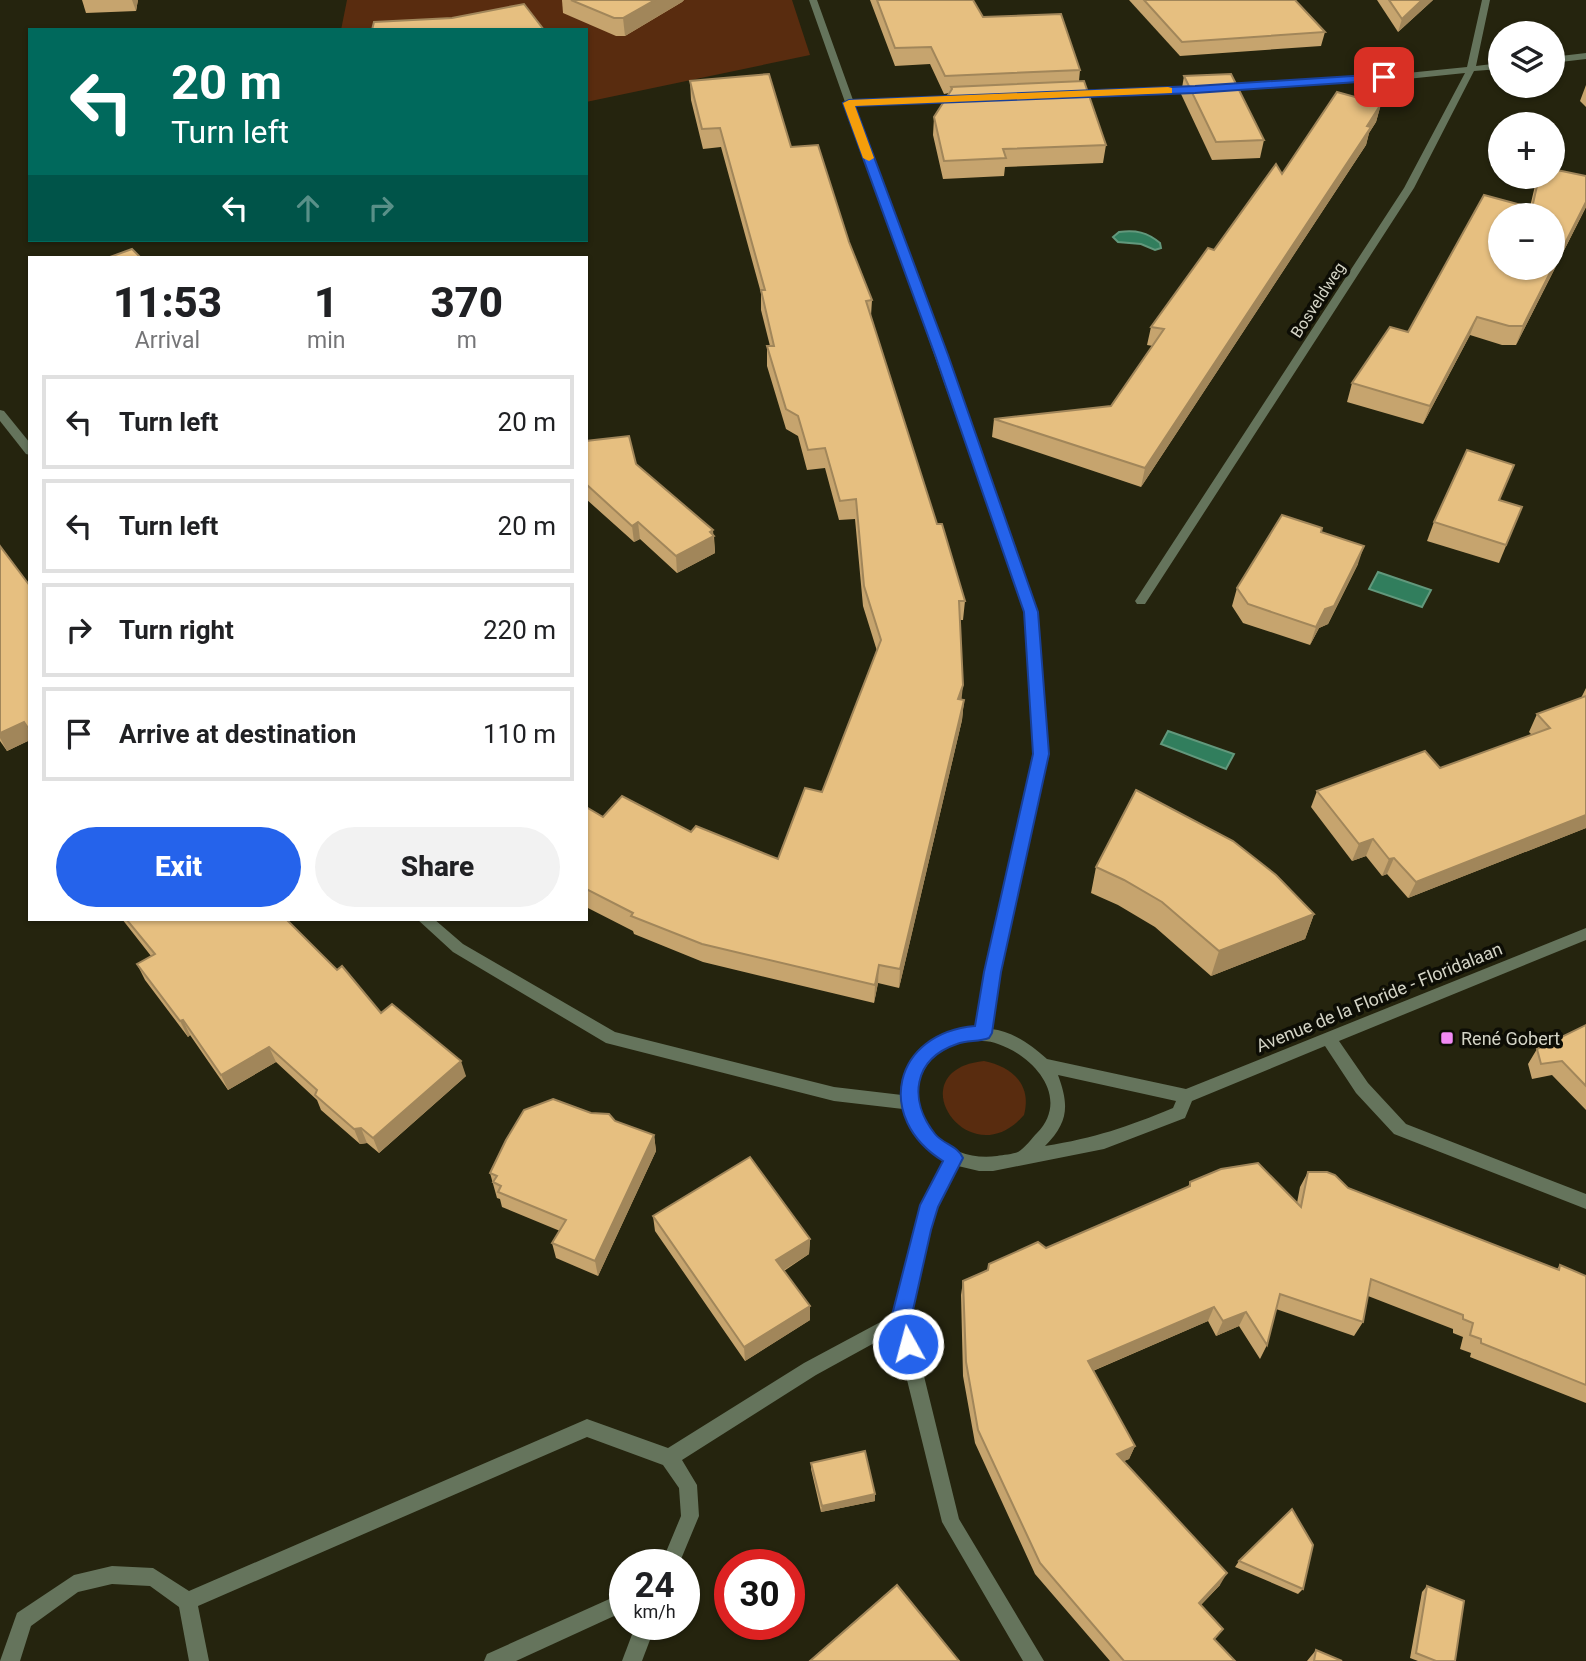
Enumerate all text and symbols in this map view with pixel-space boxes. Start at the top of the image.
map controls [1488,21,1565,280]
button: layers [1488,21,1565,98]
pin [1354,47,1414,107]
text: 20 m [171,54,282,111]
icon: left [56,56,147,147]
icon: arrive [1365,58,1403,96]
button: + [1488,112,1565,189]
text: Turn left [171,113,289,151]
icon: left [216,189,254,227]
icon: ahead [289,189,327,227]
icon: right [362,189,400,227]
button: − [1488,203,1565,280]
street label: Bosveldweg [1287,259,1349,341]
text: 11:53 [113,278,222,327]
text: 1 [314,278,338,327]
text: 370 [430,278,503,327]
text: Arrival [135,327,200,354]
text: min [307,327,345,354]
text: m [457,327,477,354]
icon: left [60,403,98,441]
text: Turn left [119,407,218,437]
text: 20 m [498,407,556,437]
icon: left [60,507,98,545]
text: Turn left [119,511,218,541]
text: 20 m [498,511,556,541]
icon: right [60,611,98,649]
text: Turn right [119,615,234,645]
text: 220 m [483,615,556,645]
icon: arrive [60,715,98,753]
text: Arrive at destination [119,719,356,749]
text: 110 m [483,719,556,749]
button: Exit [56,827,301,907]
button: Share [315,827,560,907]
street label: Avenue de la Floride - Floridalaan [1253,938,1505,1056]
place label: René Gobert [1461,1028,1560,1049]
marker: René Gobert [1439,1030,1455,1046]
position arrow [871,1307,945,1381]
speed limit sign: 30 [714,1549,805,1640]
text: 24 [634,1565,675,1606]
text: km/h [633,1601,676,1622]

